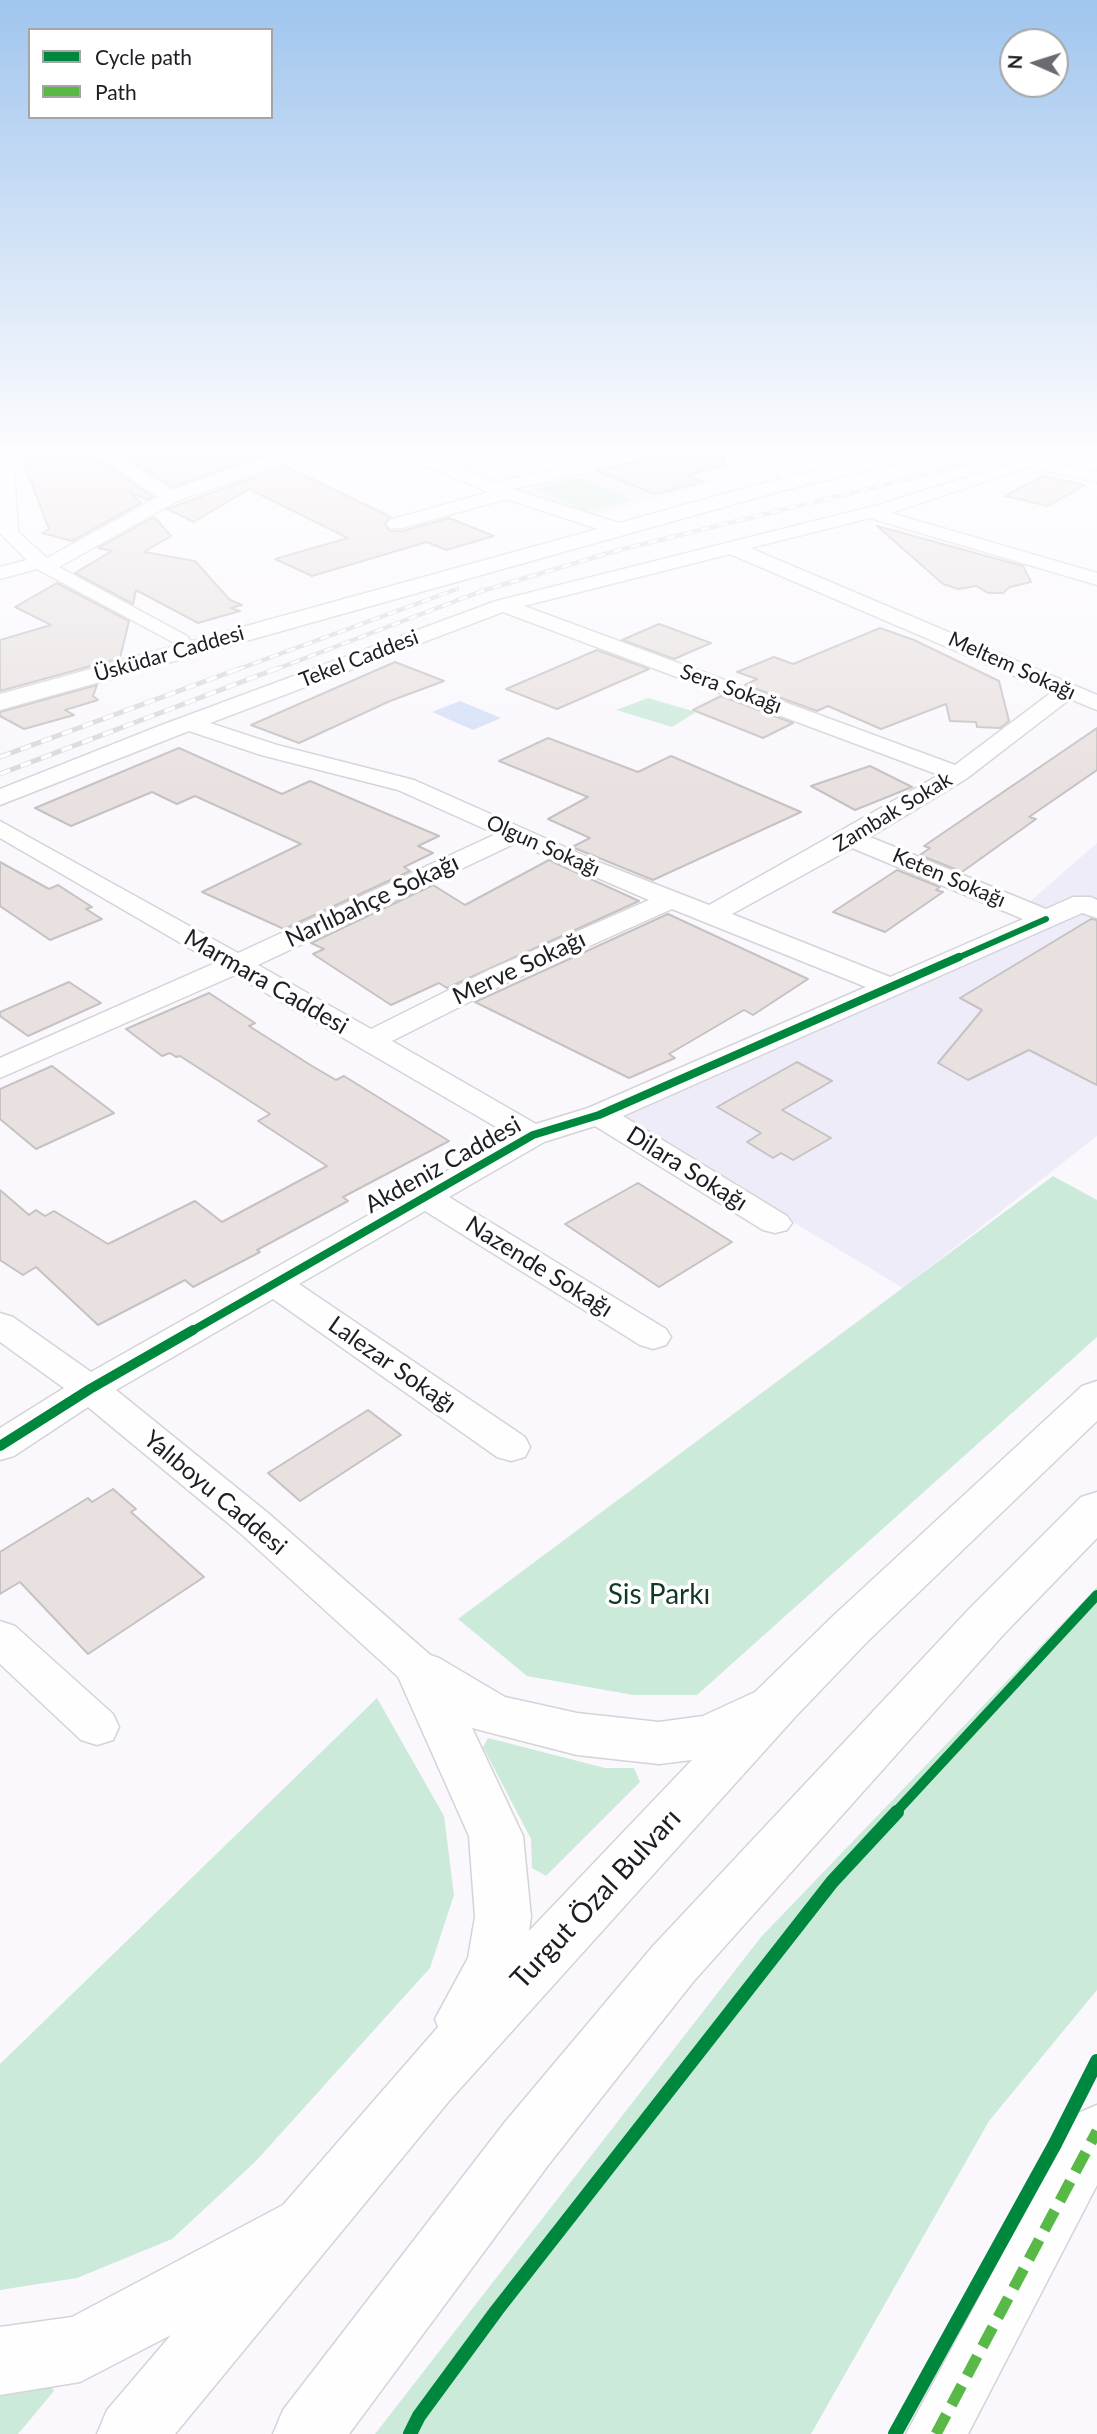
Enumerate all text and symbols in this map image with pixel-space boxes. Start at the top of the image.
legend [28,28,273,119]
north arrow [999,28,1069,98]
text: Cycle path [95,44,192,69]
text: N [1003,54,1026,70]
text: Path [95,79,137,104]
street label: Üsküdar Caddesi [91,621,247,687]
street label: Tekel Caddesi [296,625,422,693]
street label: Meltem Sokağı [944,627,1080,705]
street label: Sera Sokağı [677,659,785,719]
street label: Zambak Sokak [829,767,957,857]
street label: Olgun Sokağı [482,810,604,882]
street label: Keten Sokağı [889,843,1009,913]
street label: Narlıbahçe Sokağı [281,848,463,954]
street label: Marmara Caddesi [179,923,353,1041]
street label: Merve Sokağı [448,925,590,1011]
street label: Akdeniz Caddesi [360,1110,526,1220]
street label: Dilara Sokağı [621,1121,753,1217]
street label: Nazende Sokağı [460,1210,618,1324]
street label: Lalezar Sokağı [323,1310,461,1420]
street label: Yalıboyu Caddesi [138,1425,292,1561]
park label: Sis Parkı [608,1578,710,1612]
street label: Turgut Özal Bulvarı [504,1802,688,1996]

